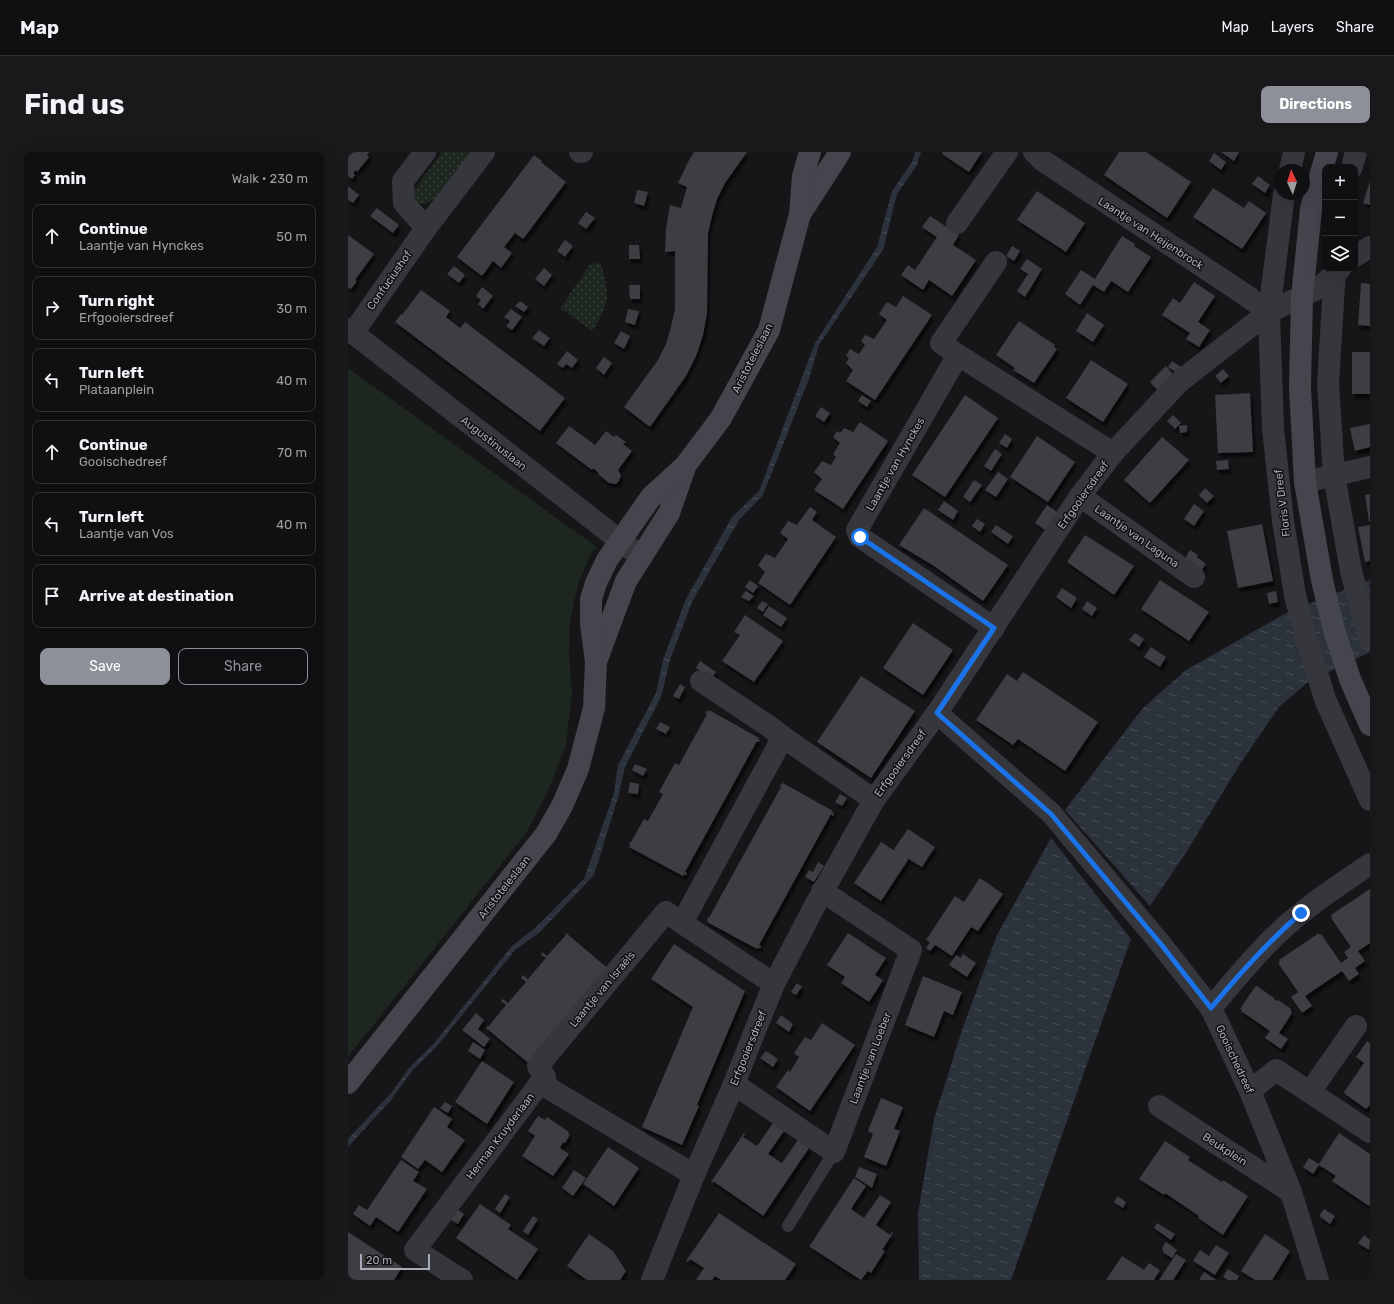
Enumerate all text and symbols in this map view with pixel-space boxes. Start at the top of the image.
text: Map [20,16,59,39]
text: Map [1222,19,1249,36]
text: Layers [1271,19,1314,36]
text: Share [1336,19,1374,36]
button: Directions [1261,86,1370,123]
text: Find us [24,88,124,121]
north arrow [1274,164,1310,200]
map controls [1322,164,1358,272]
button: + [1322,164,1358,200]
text: 3 min [40,168,86,188]
text: Walk · 230 m [232,171,308,186]
street label: Laantje van Heijenbrock [1096,195,1206,273]
button: − [1322,200,1358,236]
text: Continue [79,220,148,238]
icon: ahead [41,225,63,247]
text: 50 m [276,229,307,244]
button: layers [1322,236,1358,272]
text: Laantje van Hynckes [79,238,204,253]
street label: Confuciushof [364,248,415,312]
text: Turn right [79,292,154,310]
icon: right [41,297,63,319]
text: 30 m [276,301,307,316]
text: Erfgooiersdreef [79,310,173,325]
street label: Aristoteleslaan [729,321,776,395]
text: Turn left [79,364,144,382]
icon: left [41,369,63,391]
text: 40 m [276,373,307,388]
text: Plataanplein [79,382,154,397]
street label: Augustinuslaan [458,414,529,473]
street label: Laantje van Hynckes [863,415,928,513]
text: Continue [79,436,148,454]
icon: ahead [41,441,63,463]
text: 70 m [277,445,307,460]
text: Gooischedreef [79,454,167,469]
street label: Erfgooiersdreef [1055,458,1112,532]
street label: Floris V Dreef [1272,468,1293,537]
street label: Laantje van Laguna [1092,502,1181,570]
text: Turn left [79,508,144,526]
icon: left [41,513,63,535]
text: 40 m [276,517,307,532]
text: Laantje van Vos [79,526,174,541]
route start [851,528,869,546]
icon: arrive [41,585,63,607]
text: Arrive at destination [79,587,234,605]
button: Save [40,648,170,685]
button: Share [178,648,308,685]
street label: Erfgooiersdreef [872,727,930,799]
street label: Aristoteleslaan [476,853,533,922]
route end [1292,904,1310,922]
street label: Laantje van Israëls [567,948,638,1030]
street label: Erfgooiersdreef [727,1008,770,1088]
street label: Laantje van Loeber [847,1010,894,1106]
street label: Gooischedreef [1213,1023,1256,1096]
street label: Herman Kruyderlaan [464,1090,537,1182]
street label: Beukplein [1200,1130,1249,1169]
scale bar [360,1252,430,1271]
text: 20 m [366,1254,392,1267]

